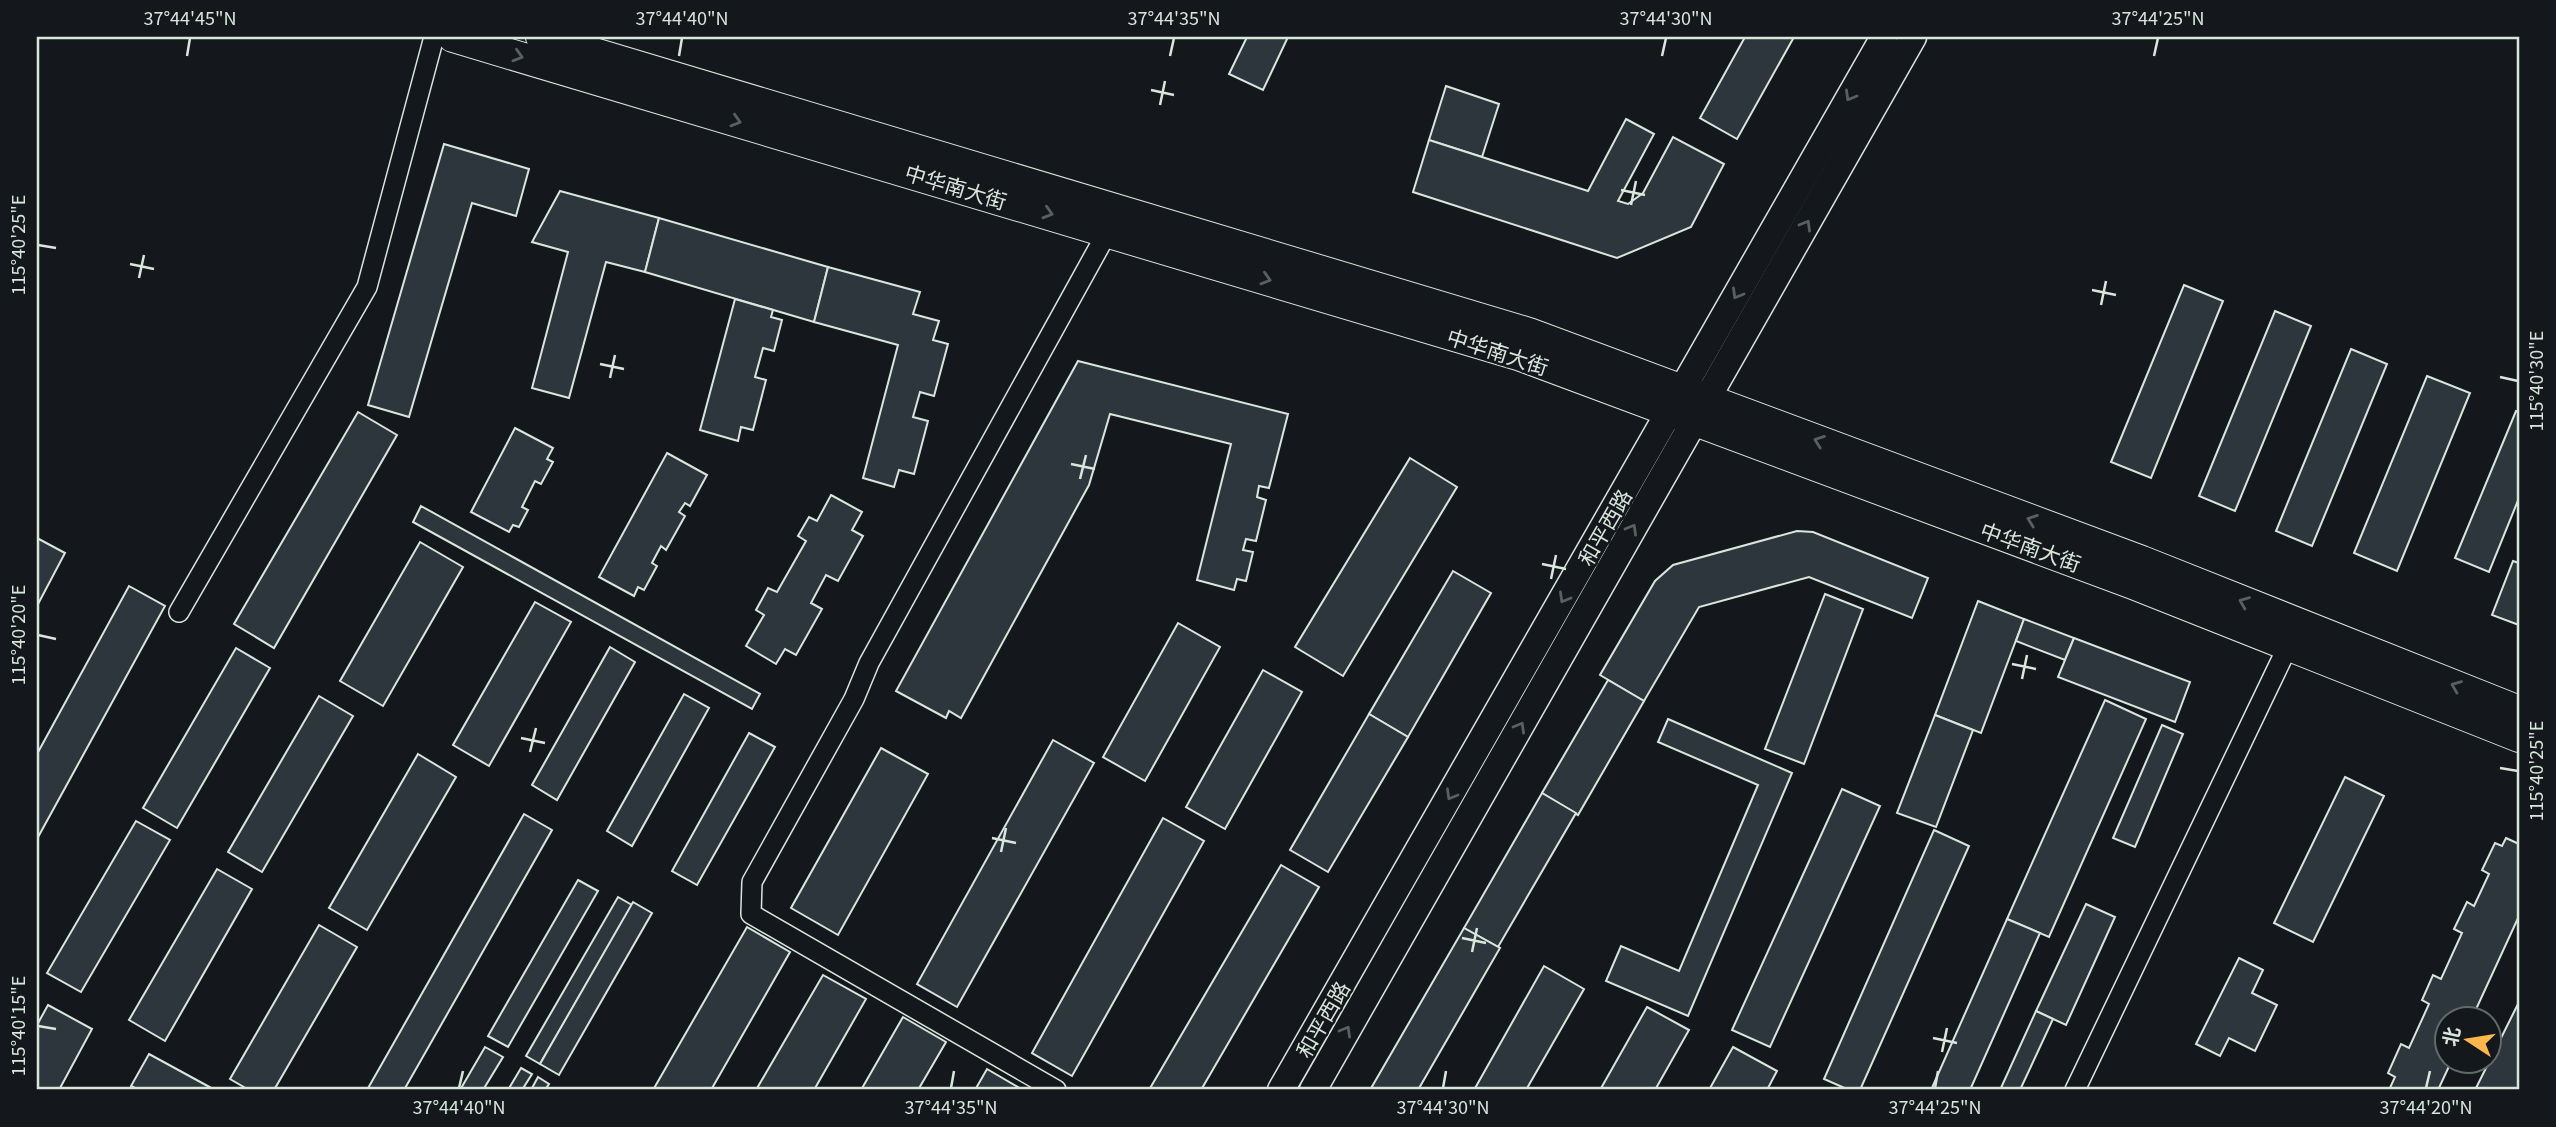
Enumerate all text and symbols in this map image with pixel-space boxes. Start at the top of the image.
text: 37°44'45"N [143,4,237,30]
text: 37°44'40"N [635,4,729,30]
text: 37°44'35"N [1127,4,1221,30]
text: 37°44'30"N [1619,4,1713,30]
text: 37°44'25"N [2111,4,2205,30]
one-way arrow [512,48,524,63]
one-way arrow [1845,89,1858,101]
one-way arrow [730,112,742,127]
street label: 中华南大街 [901,156,1011,216]
text: 115°40'25"E [4,195,30,295]
one-way arrow [1042,205,1054,220]
one-way arrow [1798,220,1811,232]
one-way arrow [1260,270,1272,285]
one-way arrow [1732,286,1745,299]
street label: 中华南大街 [1443,321,1553,381]
text: 115°40'30"E [2522,331,2548,431]
one-way arrow [1813,435,1825,449]
street label: 和平西路 [1570,483,1638,571]
street label: 中华南大街 [1977,514,2085,578]
one-way arrow [2026,515,2038,529]
one-way arrow [1624,524,1637,536]
text: 115°40'20"E [4,585,30,685]
one-way arrow [1559,590,1572,603]
one-way arrow [2239,596,2251,610]
one-way arrow [2450,680,2462,694]
one-way arrow [1511,721,1524,734]
text: 115°40'25"E [2522,721,2548,821]
one-way arrow [1446,787,1459,800]
street label: 和平西路 [1288,975,1356,1063]
text: 115°40'15"E [4,976,30,1076]
north arrow [2434,1004,2504,1074]
text: 北 [2435,1024,2465,1048]
one-way arrow [1338,1026,1351,1039]
text: 37°44'40"N [412,1093,506,1119]
text: 37°44'35"N [904,1093,998,1119]
text: 37°44'30"N [1396,1093,1490,1119]
text: 37°44'25"N [1888,1093,1982,1119]
text: 37°44'20"N [2379,1093,2473,1119]

